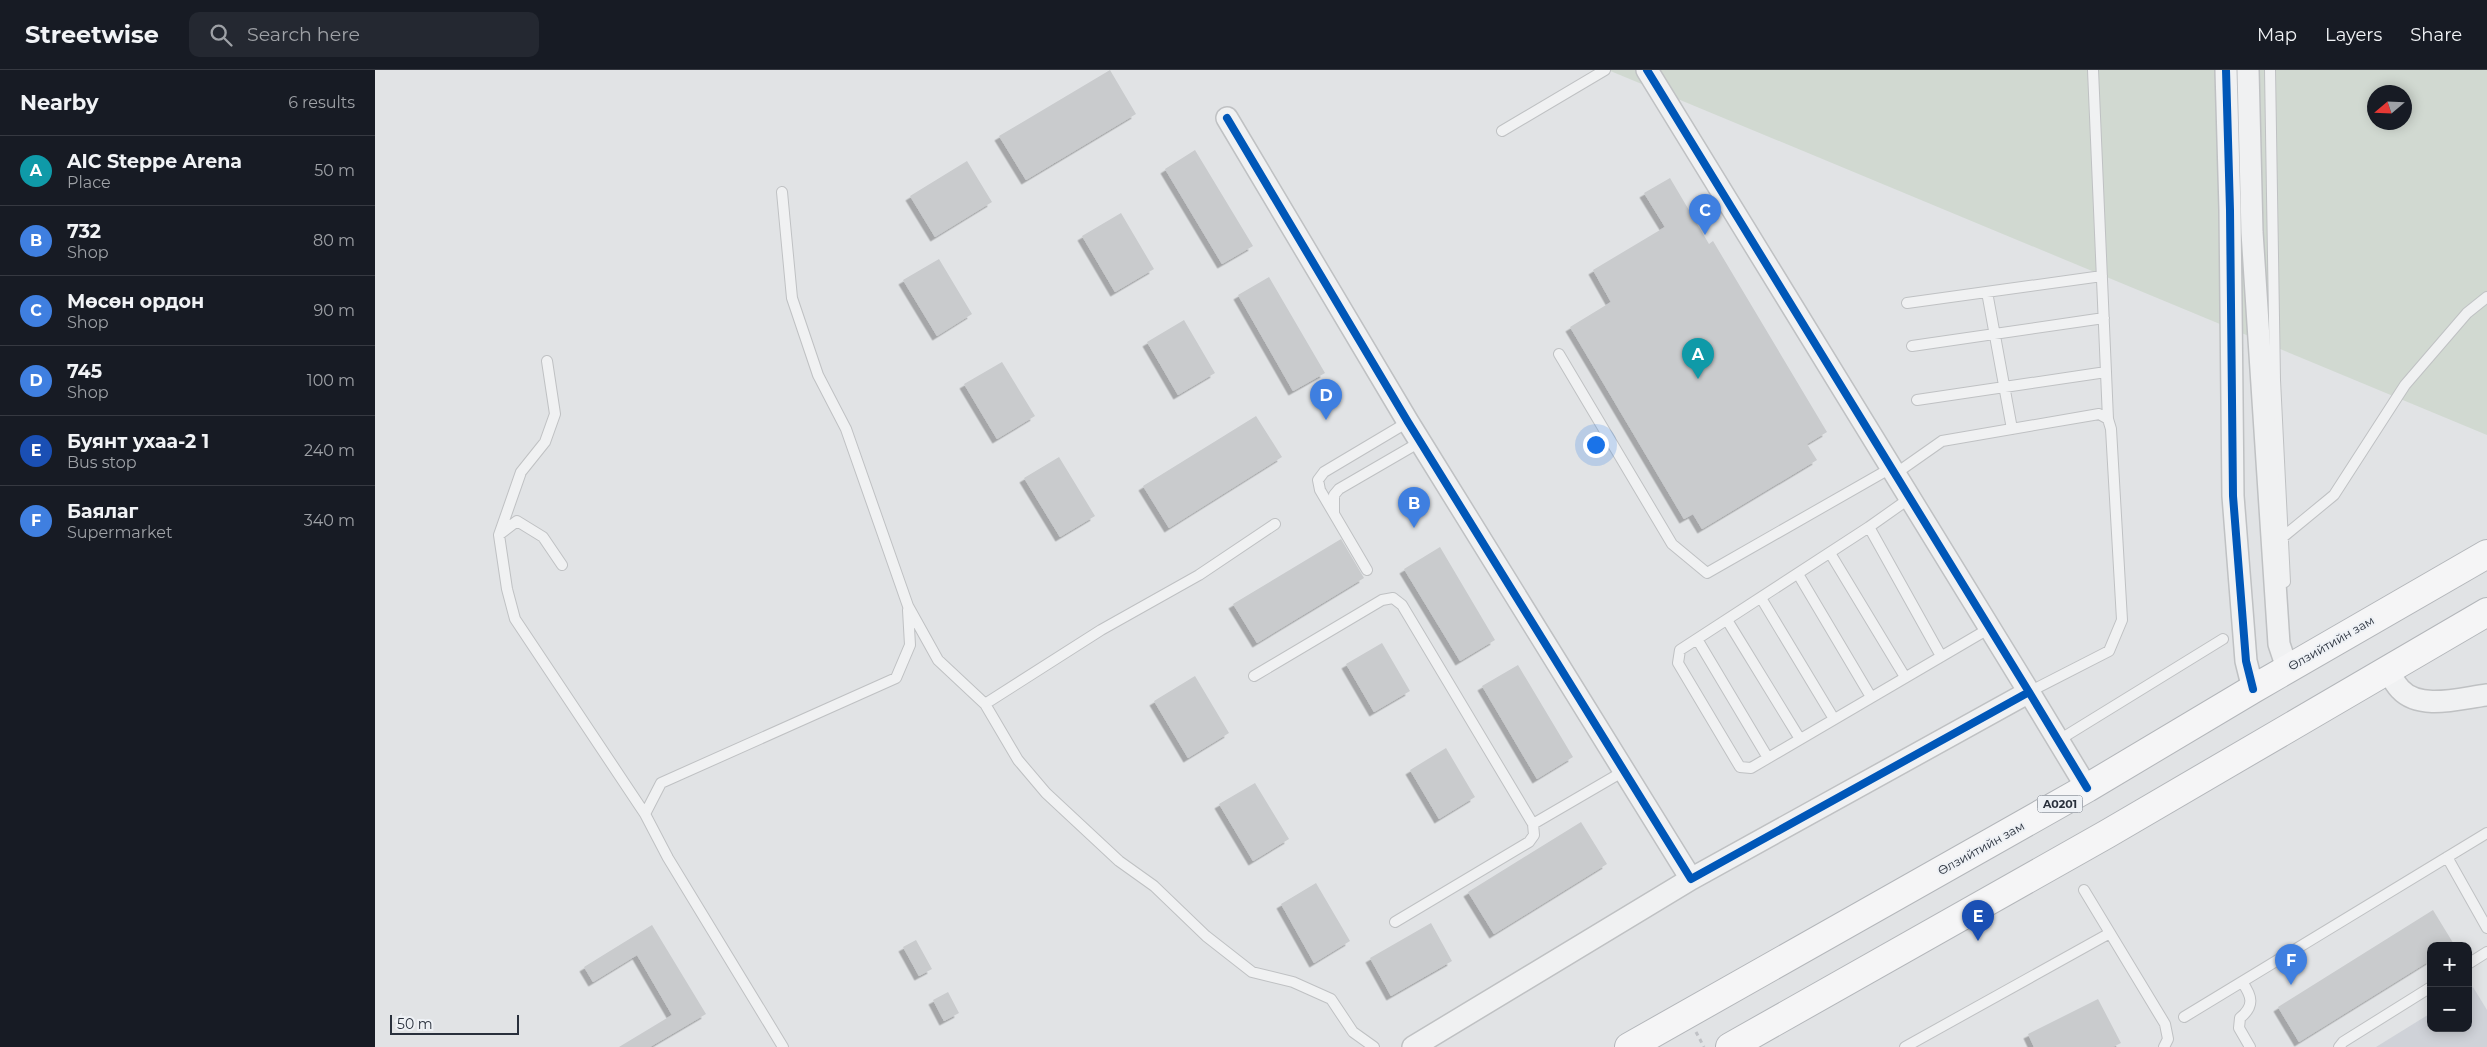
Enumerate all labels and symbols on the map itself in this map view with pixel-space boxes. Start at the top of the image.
north arrow [2367,85,2412,130]
pin: C [1689,194,1721,235]
pin: A [1682,338,1714,379]
pin: D [1310,379,1342,420]
your location [1583,432,1609,458]
pin: B [1398,487,1430,528]
street label: Өлзийтийн зам [2285,612,2377,674]
road number: A0201 [2037,796,2083,812]
street label: Өлзийтийн зам [1935,818,2027,878]
pin: E [1962,900,1994,941]
pin: F [2275,944,2307,985]
scale bar [390,1012,519,1035]

